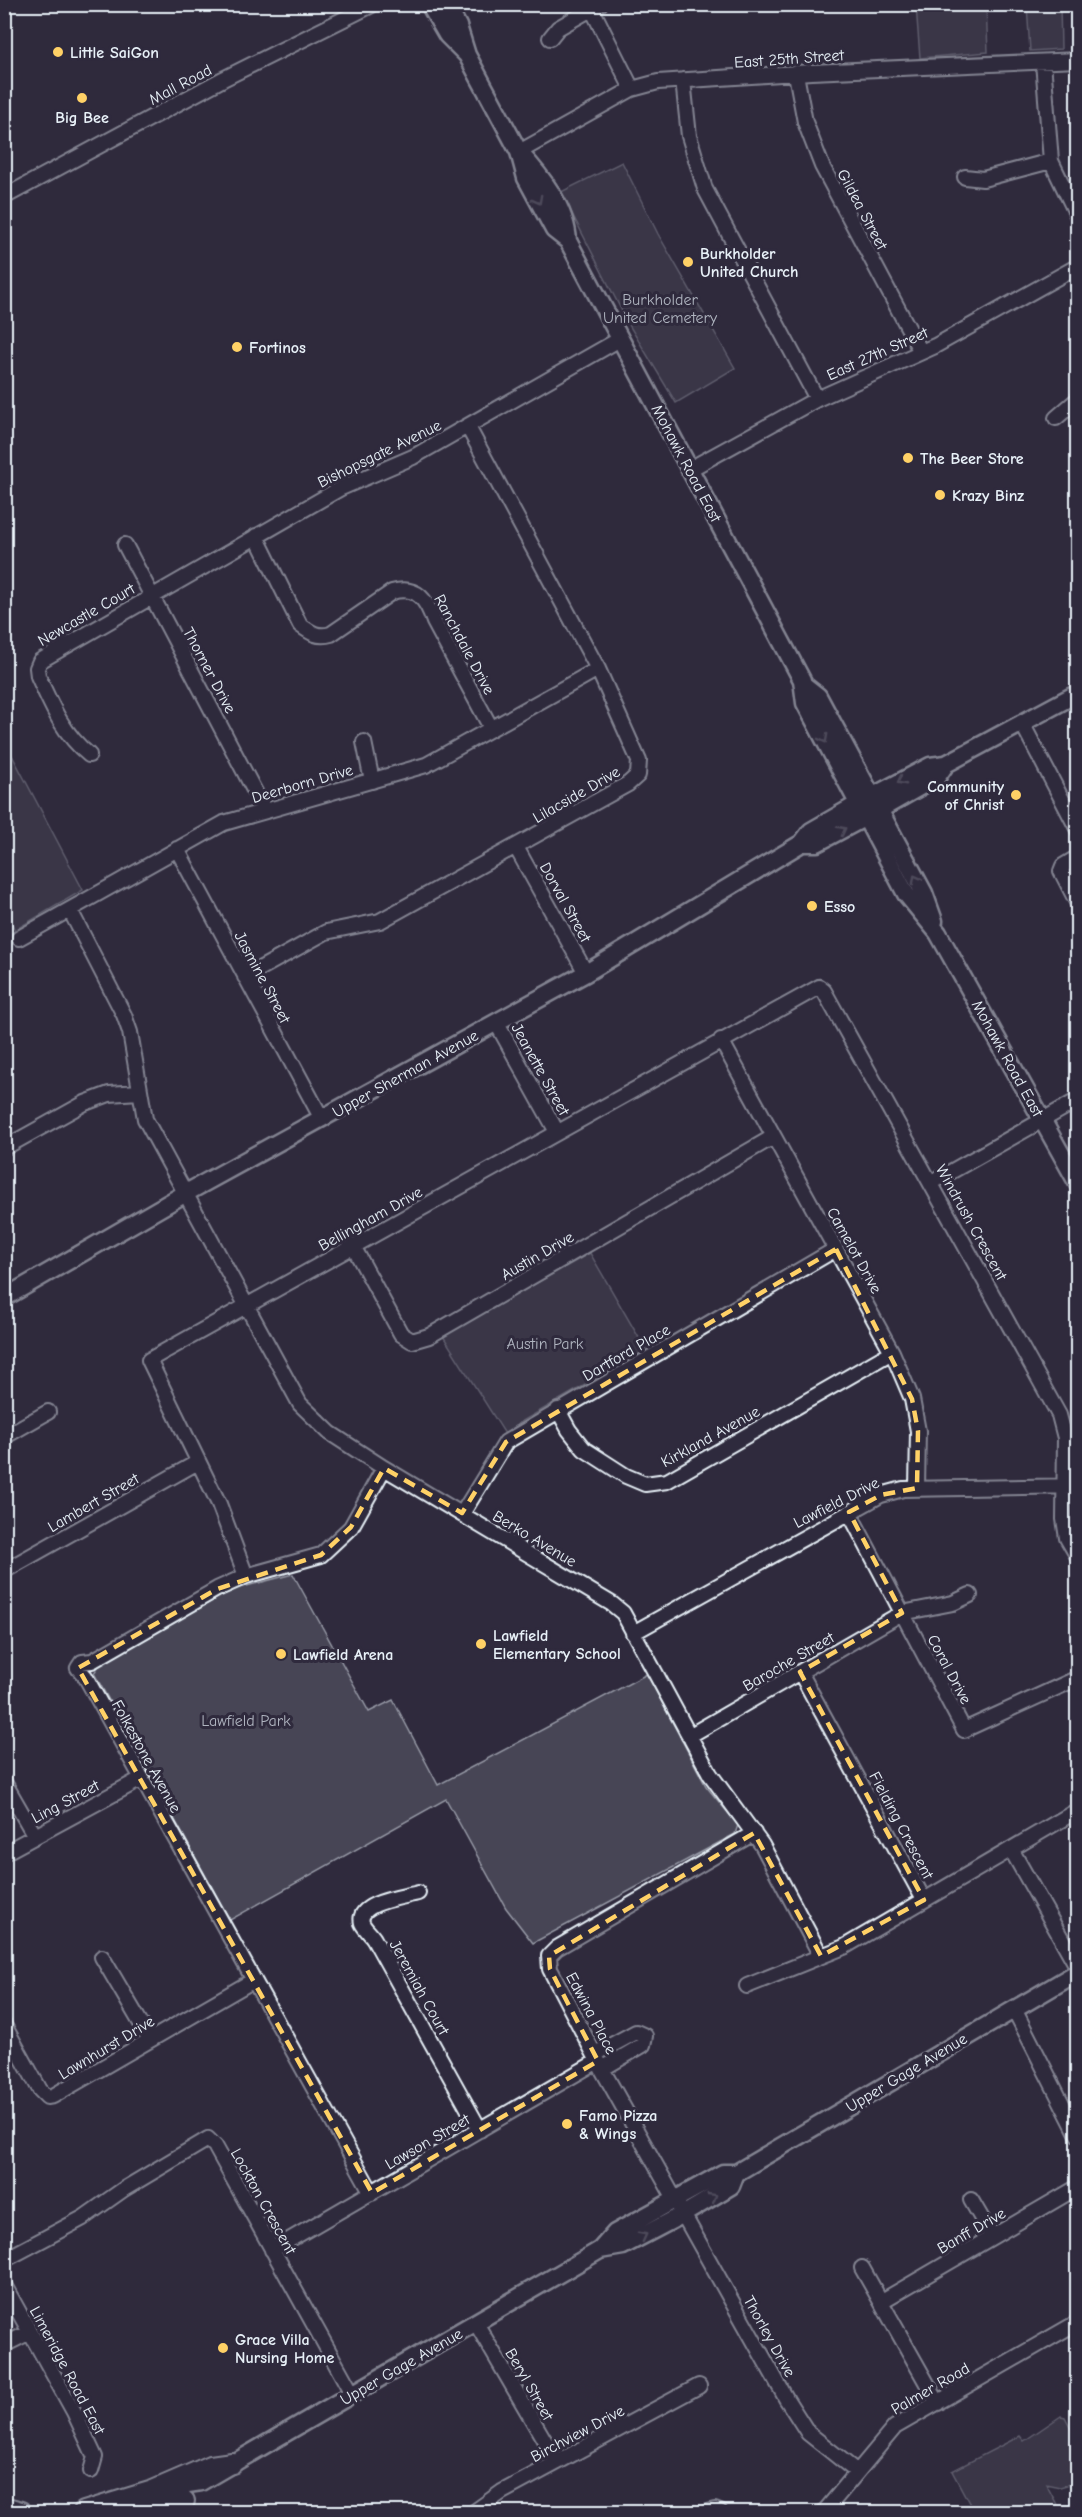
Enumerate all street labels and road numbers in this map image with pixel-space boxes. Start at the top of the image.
street label: East 25th Street [734,46,845,72]
street label: Mall Road [146,61,215,109]
street label: Gildea Street [833,166,891,253]
street label: East 27th Street [824,323,931,384]
street label: Mohawk Road East [648,402,725,526]
street label: Bishopsgate Avenue [315,416,444,492]
street label: Newcastle Court [35,580,139,650]
street label: Ranchdale Drive [430,591,498,698]
street label: Thorner Drive [179,624,239,717]
street label: Deerborn Drive [250,761,355,807]
street label: Lilacside Drive [530,763,623,827]
street label: Dorval Street [536,859,595,946]
street label: Jasmine Street [230,928,294,1027]
street label: Mohawk Road East [968,997,1047,1120]
street label: Jeanette Street [507,1020,573,1119]
street label: Upper Sherman Avenue [329,1026,482,1121]
street label: Windrush Crescent [932,1161,1011,1284]
street label: Bellingham Drive [316,1183,425,1255]
street label: Camelot Drive [823,1204,885,1297]
street label: Austin Drive [498,1228,577,1284]
street label: Dartford Place [580,1321,673,1385]
street label: Kirkland Avenue [658,1402,763,1471]
street label: Lambert Street [45,1469,143,1536]
street label: Lawfield Drive [791,1474,882,1532]
street label: Berko Avenue [489,1507,580,1571]
street label: Baroche Street [740,1628,838,1695]
street label: Coral Drive [923,1632,975,1707]
street label: Folkestone Avenue [108,1697,185,1816]
street label: Fielding Crescent [865,1769,937,1883]
street label: Ling Street [28,1776,103,1827]
street label: Jeremiah Court [386,1937,453,2038]
street label: Edwina Place [562,1969,620,2058]
street label: Lawnhurst Drive [55,2012,158,2084]
street label: Upper Gage Avenue [843,2030,970,2116]
street label: Lawson Street [382,2110,473,2173]
street label: Lockton Crescent [227,2145,300,2258]
street label: Banff Drive [934,2204,1009,2258]
street label: Thorley Drive [739,2293,799,2380]
street label: Limeridge Road East [26,2303,109,2438]
street label: Upper Gage Avenue [337,2325,466,2409]
street label: Beryl Street [501,2345,557,2424]
street label: Palmer Road [888,2359,973,2419]
street label: Birchview Drive [528,2402,627,2466]

